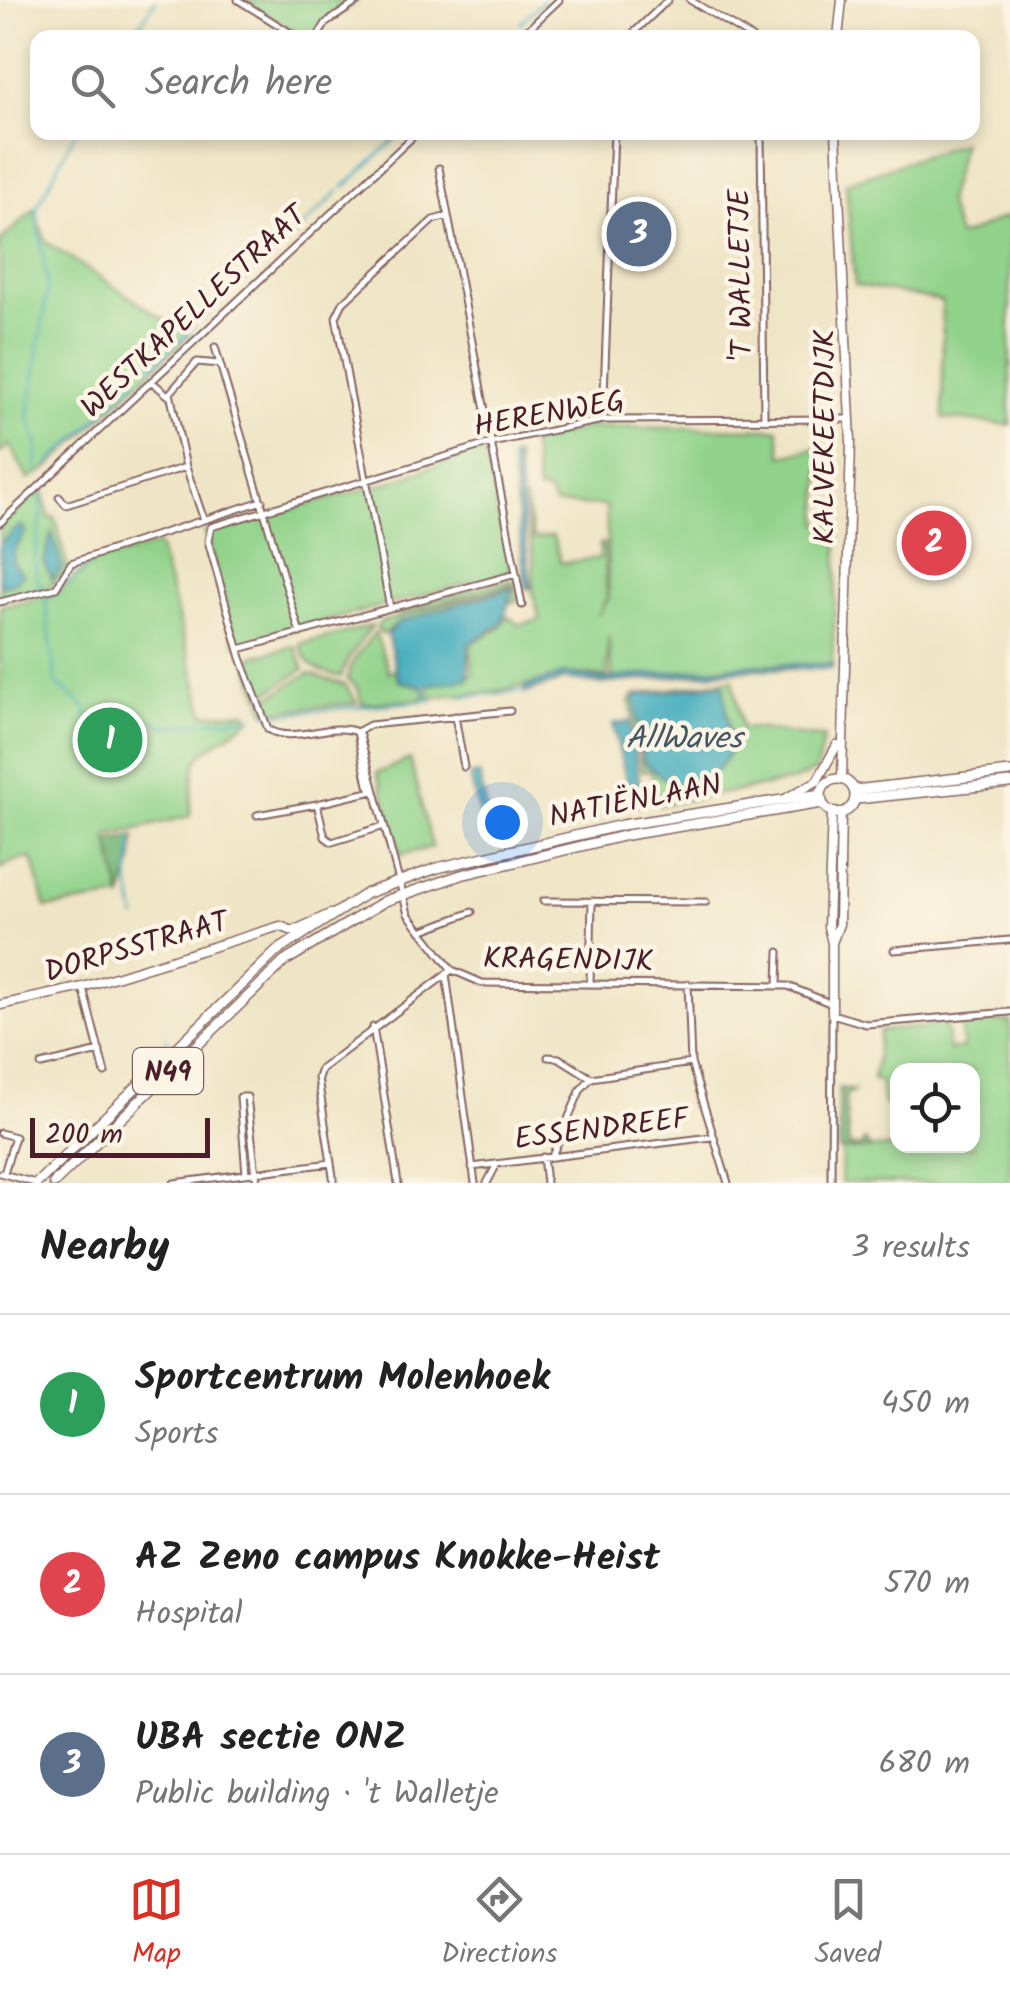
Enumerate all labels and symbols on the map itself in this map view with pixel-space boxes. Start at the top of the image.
street label: 'T WALLETJE [716,187,767,361]
street label: WESTKAPELLESTRAAT [70,192,321,431]
pin: 3 [606,196,672,272]
street label: KALVEKEETDIJK [802,329,850,545]
street label: HERENWEG [470,378,629,452]
pin: 2 [902,506,966,580]
pin: 1 [78,702,142,778]
water label: AllWaves [626,714,746,765]
street label: NATIËNLAAN [545,762,726,842]
your location [477,797,528,848]
street label: DORPSSTRAAT [39,898,237,997]
street label: KRAGENDIJK [483,936,654,986]
road number: N49 [133,1048,203,1094]
street label: ESSENDREEF [512,1095,693,1164]
scale bar [30,1113,210,1158]

